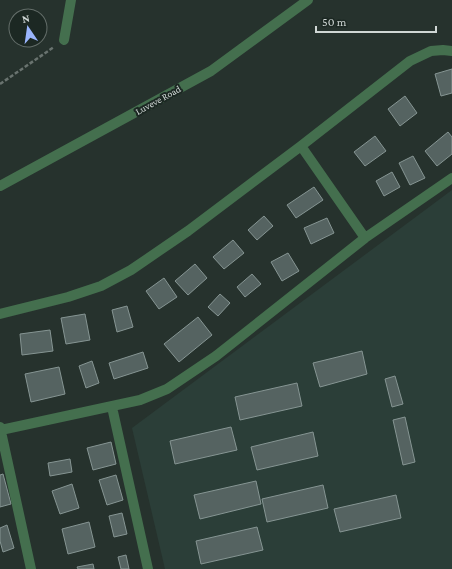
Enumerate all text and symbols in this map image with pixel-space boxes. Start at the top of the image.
north arrow [8,8,48,48]
scale bar [316,8,436,34]
text: N [21,11,31,25]
text: 50 m [322,15,347,29]
street label: Luveve Road [133,83,183,117]

